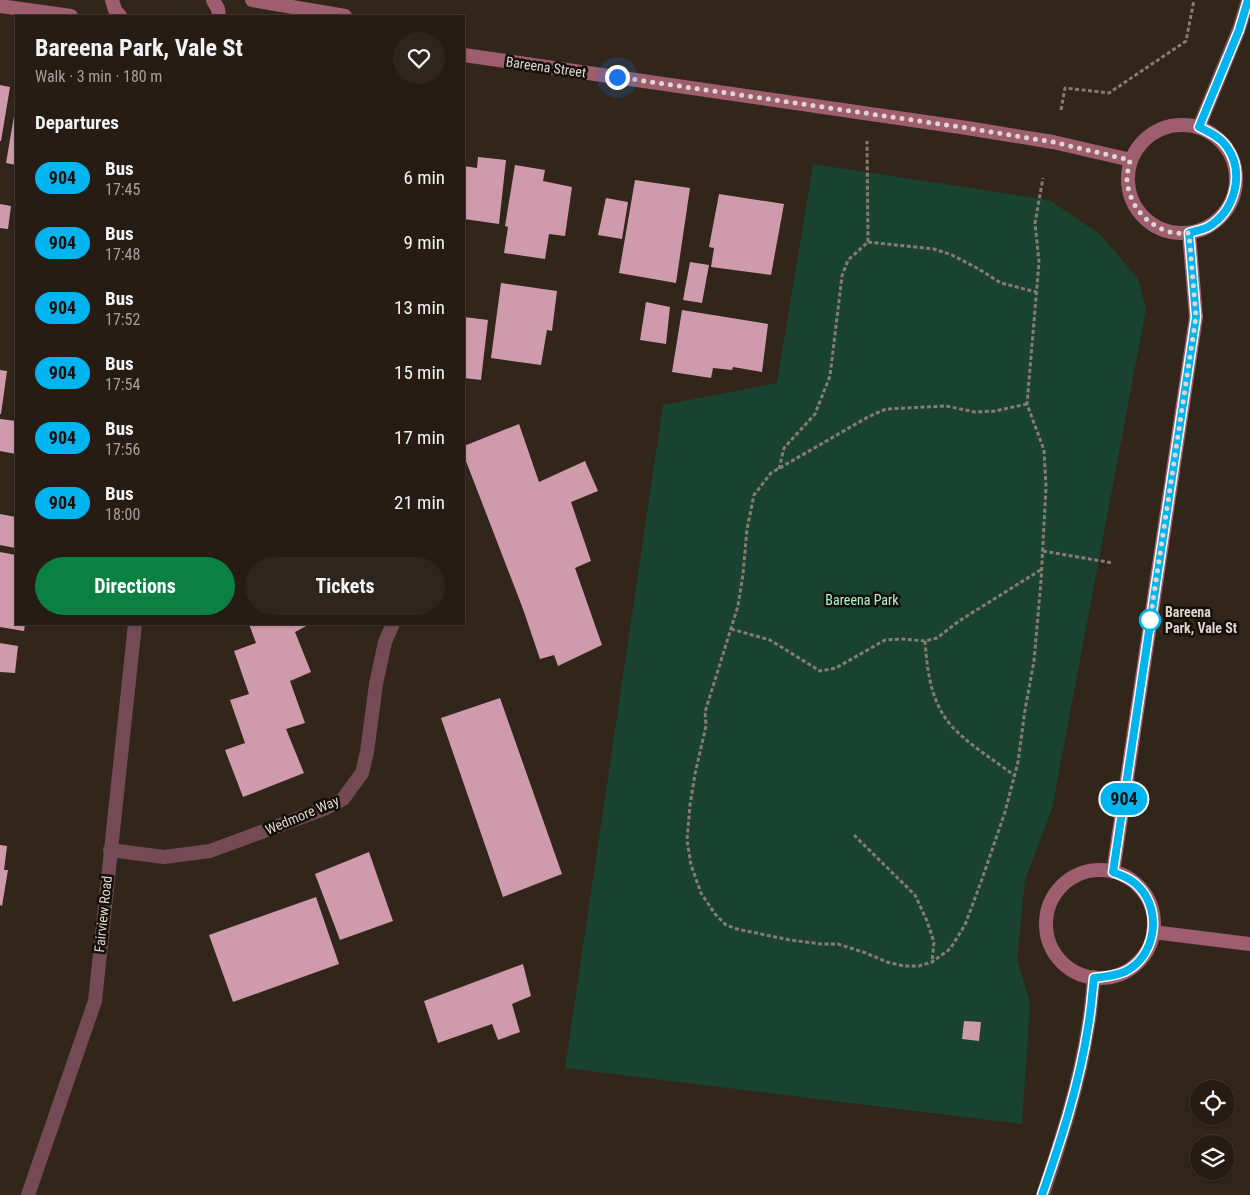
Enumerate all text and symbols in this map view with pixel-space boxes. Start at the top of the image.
button: heart [393,32,445,84]
text: Bareena Park, Vale St [35,34,243,62]
street label: Bareena Street [505,53,587,81]
your location [605,65,630,90]
text: Walk · 3 min · 180 m [35,67,162,86]
text: Departures [35,111,119,134]
text: Bus [105,157,134,180]
text: 6 min [403,166,445,189]
text: 904 [49,167,76,188]
text: 17:45 [105,180,140,199]
text: Bus [105,222,134,245]
text: 9 min [403,231,445,254]
text: 904 [49,232,76,253]
text: 17:48 [105,245,140,264]
text: Bus [105,287,134,310]
text: 13 min [394,296,445,319]
text: 904 [49,297,76,318]
text: 17:52 [105,310,140,329]
text: Bus [105,352,134,375]
text: 15 min [394,361,445,384]
text: 904 [49,362,76,383]
text: 17:54 [105,375,140,394]
text: Bus [105,417,134,440]
text: 17 min [394,426,445,449]
text: 904 [49,427,76,448]
text: 17:56 [105,440,140,459]
text: Bus [105,482,134,505]
text: 21 min [394,491,445,514]
text: 904 [49,492,76,513]
text: 18:00 [105,505,140,524]
button: Directions [35,557,235,615]
button: Tickets [245,557,445,615]
park label: Bareena Park [825,592,899,608]
place label: Bareena Park, Vale St [1165,604,1237,636]
marker: Bareena Park, Vale St [1139,609,1161,631]
line badge: 904 [1095,783,1153,815]
text: 904 [1110,788,1138,809]
street label: Wedmore Way [263,792,341,838]
street label: Fairview Road [91,875,115,953]
map controls [1190,1080,1235,1180]
button: locate [1190,1080,1235,1125]
button: layers [1190,1135,1235,1180]

